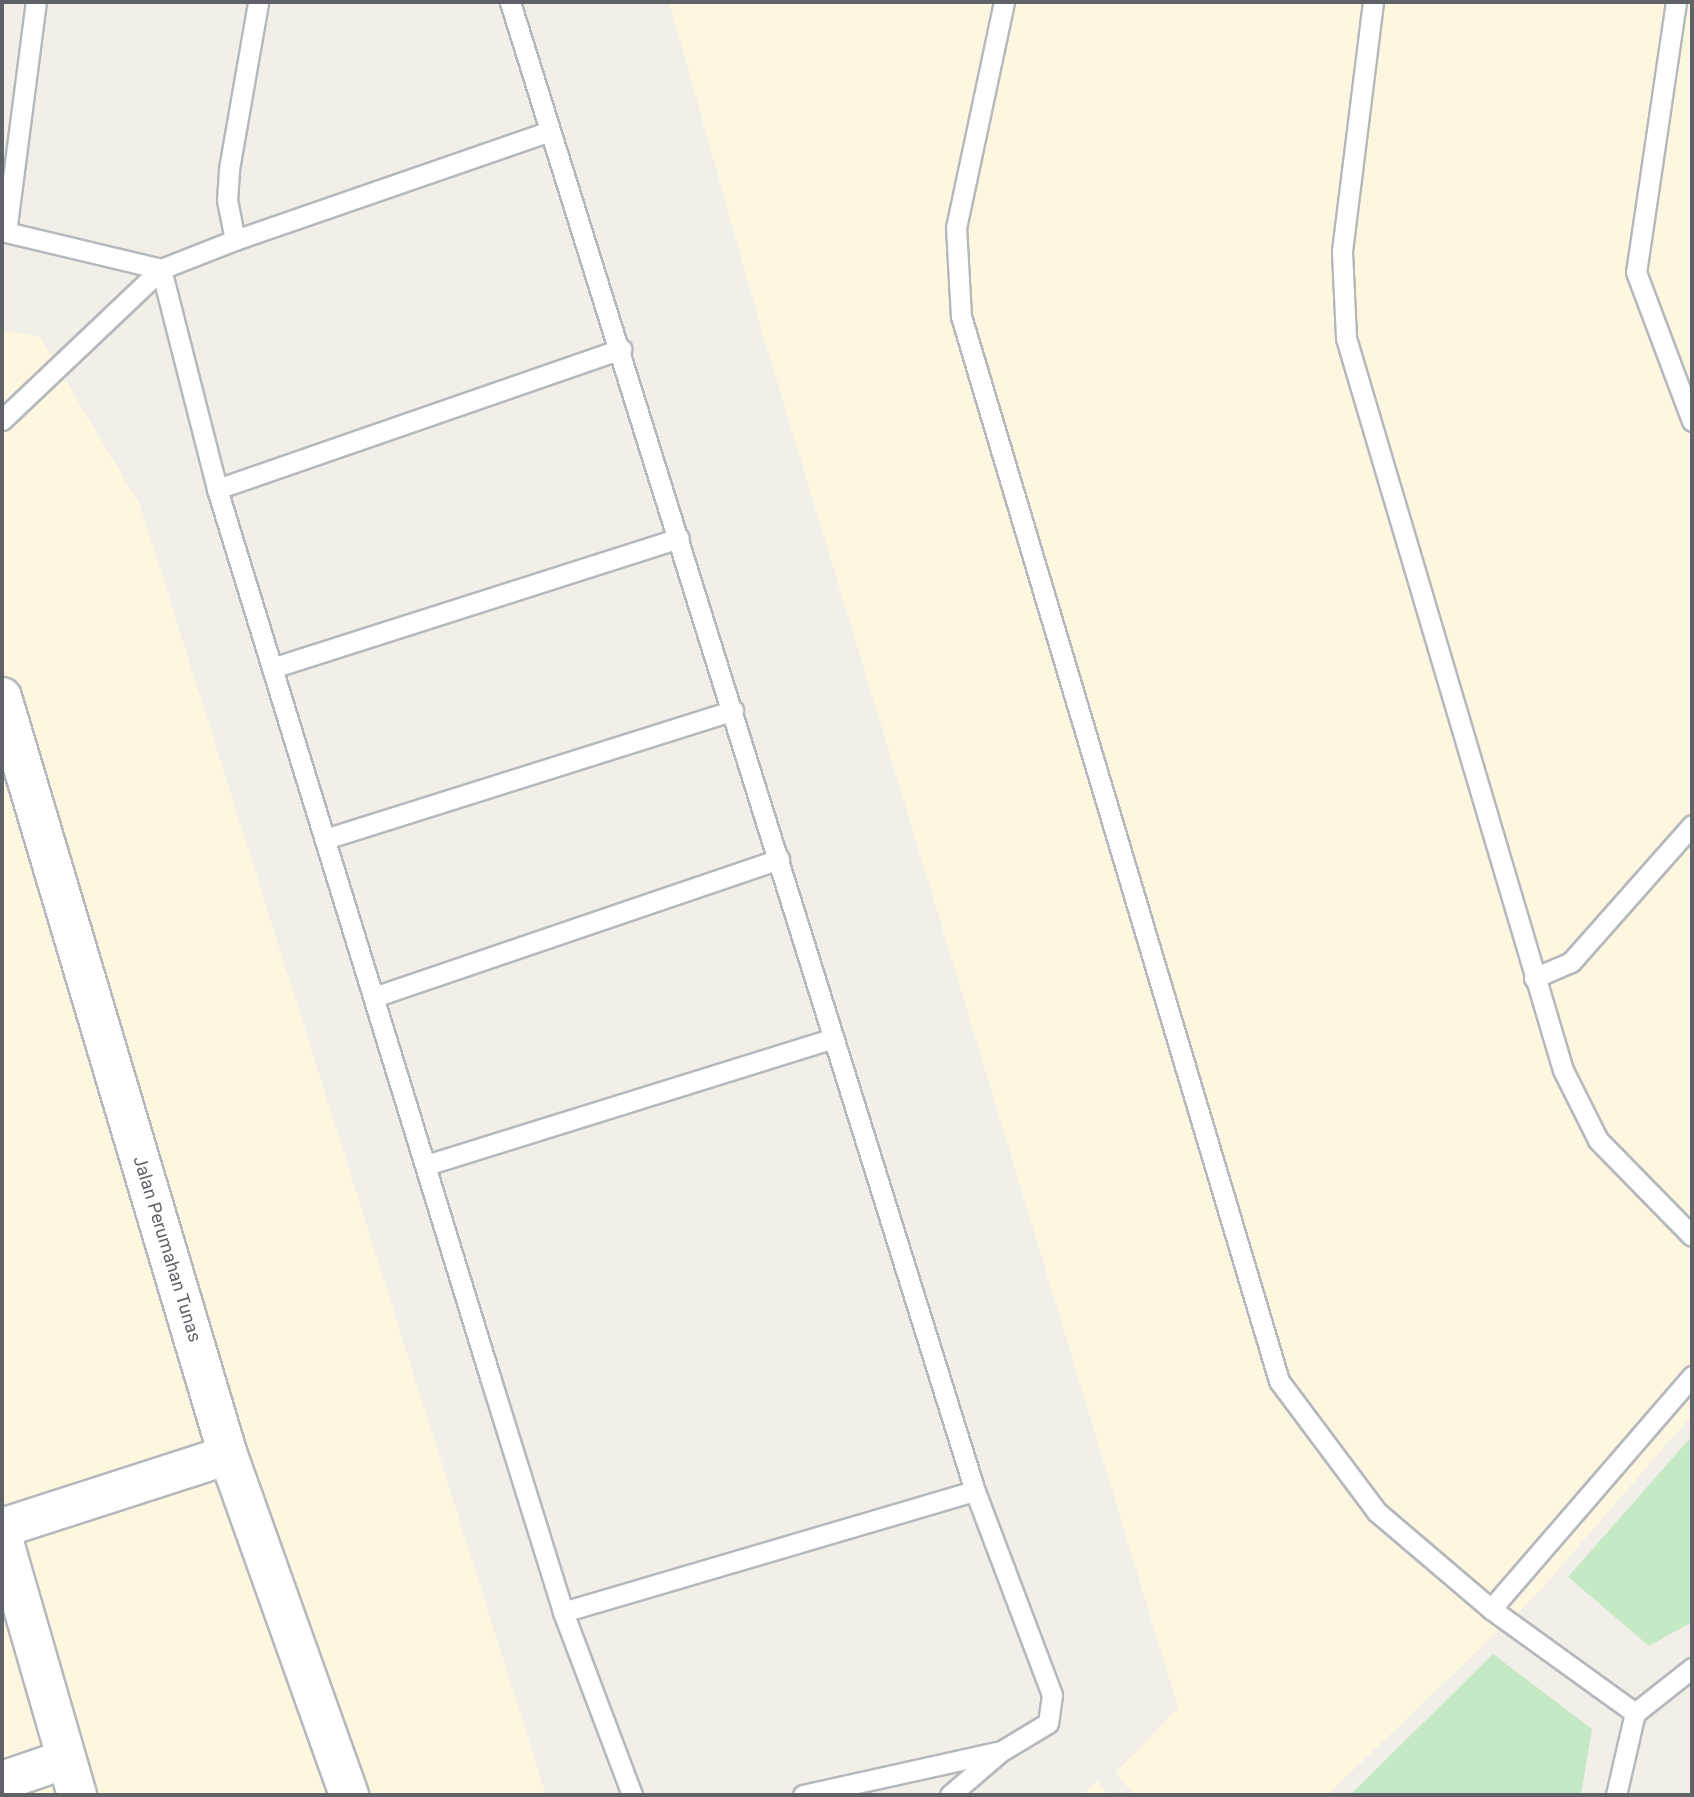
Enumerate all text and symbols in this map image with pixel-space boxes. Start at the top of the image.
street label: Jalan Perumahan Tunas [128,1153,206,1345]

